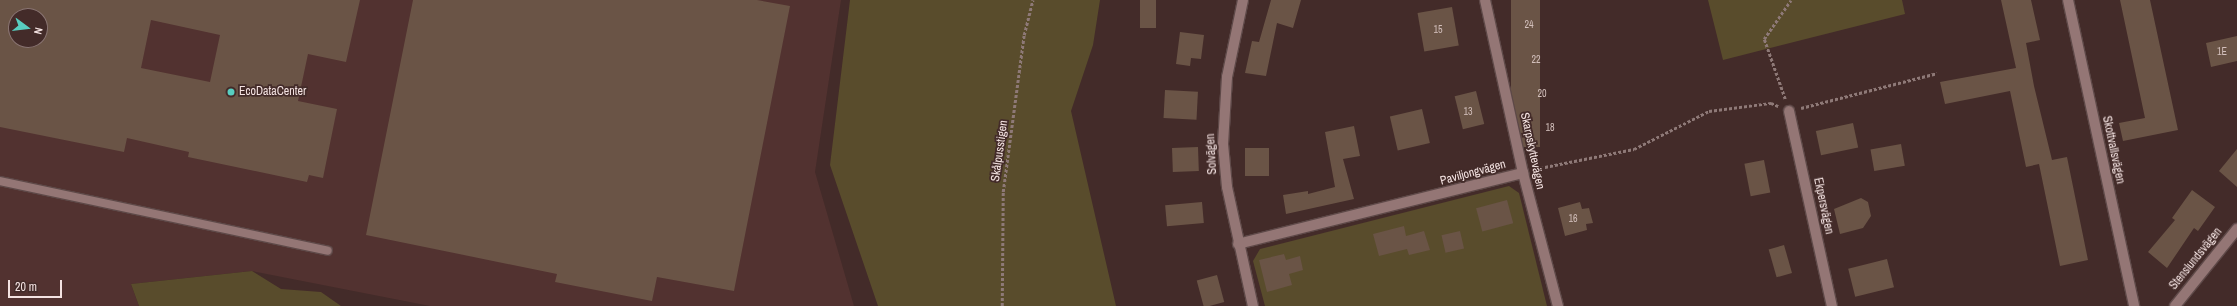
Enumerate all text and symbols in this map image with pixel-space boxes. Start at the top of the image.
north arrow [8,8,48,48]
house number: 24 [1524,19,1534,31]
house number: 15 [1433,24,1443,36]
text: N [31,26,46,36]
house number: 1E [2217,46,2227,58]
house number: 22 [1531,54,1541,66]
place label: EcoDataCenter [239,85,306,99]
marker: EcoDataCenter [226,87,236,97]
house number: 20 [1537,88,1547,100]
house number: 13 [1463,106,1473,118]
street label: Skarpskyttevägen [1517,111,1547,191]
street label: Skottvallsvägen [2099,115,2127,185]
street label: Skålpusstigen [989,119,1011,183]
house number: 18 [1545,122,1555,134]
street label: Solvägen [1204,133,1220,175]
street label: Paviljongvägen [1439,157,1507,189]
street label: Ekpersvägen [1810,176,1836,236]
house number: 16 [1568,213,1578,225]
street label: Stenslundsvägen [2167,225,2225,293]
scale bar [10,272,64,298]
text: 20 m [15,279,37,295]

